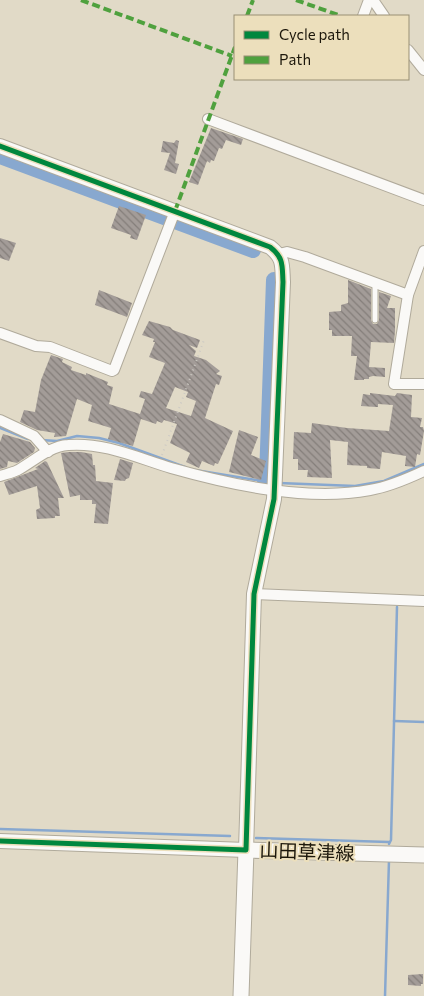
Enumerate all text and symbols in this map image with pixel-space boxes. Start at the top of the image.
legend [234,15,409,80]
text: Cycle path [279,25,350,43]
text: Path [279,50,311,68]
street label: 山田草津線 [259,838,355,864]

